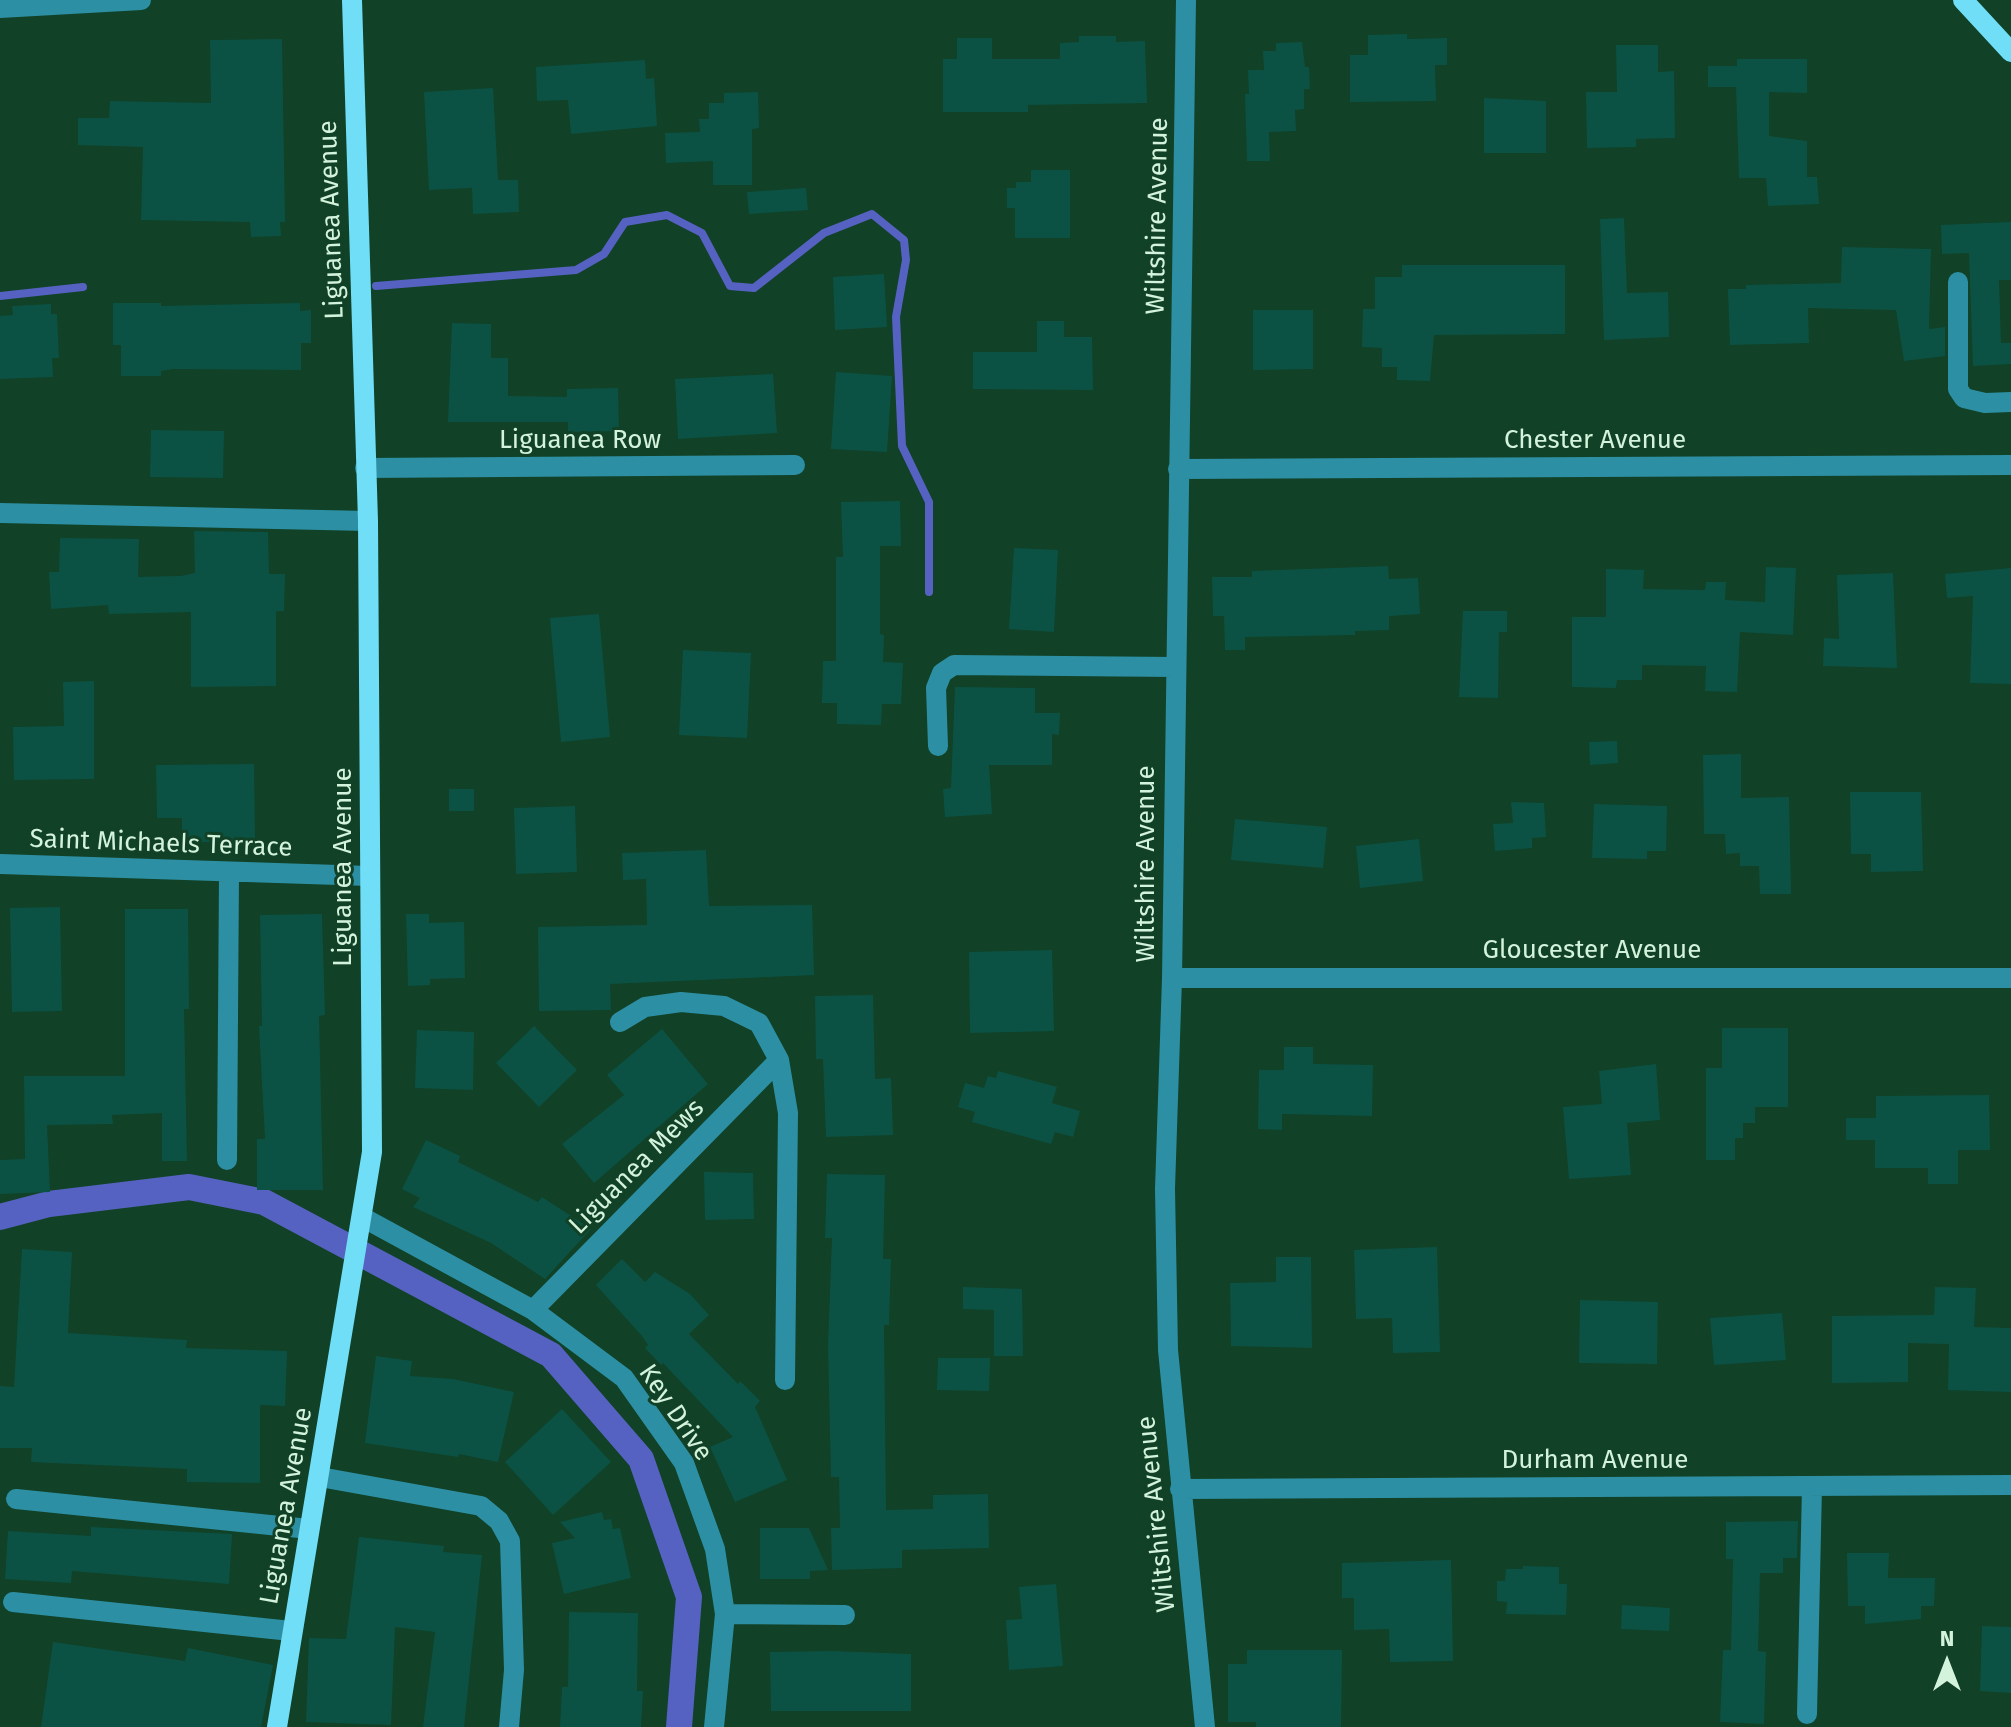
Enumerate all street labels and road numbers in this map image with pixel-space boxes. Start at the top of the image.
street label: Wiltshire Avenue [1141,117,1175,315]
street label: Liguanea Avenue [313,120,351,320]
street label: Liguanea Row [499,425,661,457]
street label: Chester Avenue [1504,425,1686,457]
street label: Wiltshire Avenue [1131,765,1163,963]
street label: Liguanea Avenue [328,767,360,967]
street label: Saint Michaels Terrace [29,824,293,864]
street label: Gloucester Avenue [1483,935,1701,967]
street label: Liguanea Mews [563,1093,711,1241]
street label: Key Drive [631,1359,719,1467]
street label: Liguanea Avenue [254,1405,320,1607]
street label: Wiltshire Avenue [1131,1414,1183,1614]
street label: Durham Avenue [1502,1445,1688,1477]

